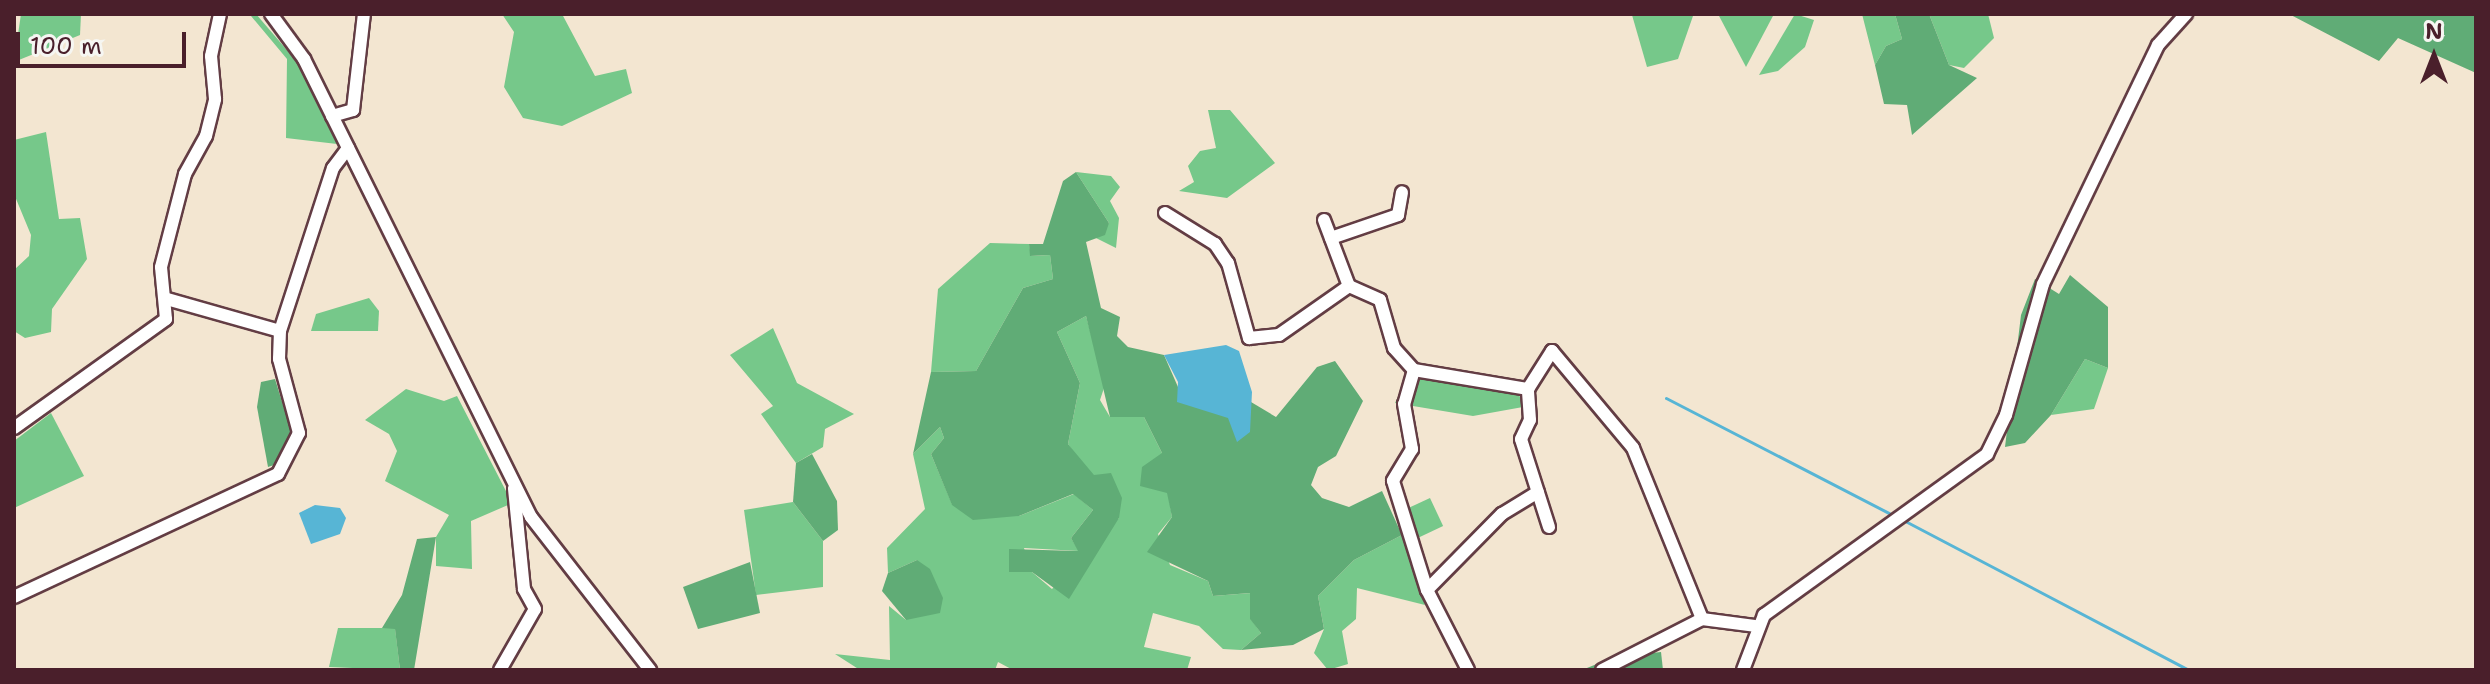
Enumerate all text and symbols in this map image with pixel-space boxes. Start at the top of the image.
scale bar [20,16,190,66]
north arrow [2394,16,2474,96]
text: N [2425,17,2443,46]
text: 100 m [30,30,102,62]

